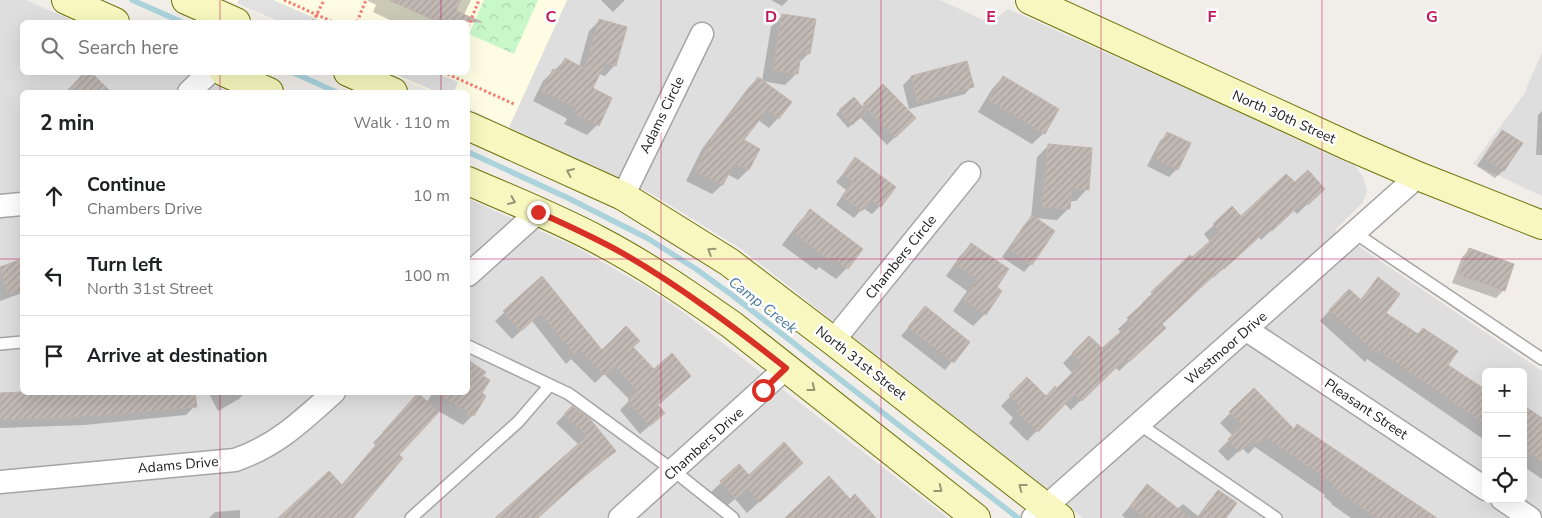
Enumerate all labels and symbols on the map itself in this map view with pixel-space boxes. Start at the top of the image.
text: C [546,6,557,28]
text: D [765,6,777,28]
text: E [986,6,996,28]
text: F [1208,6,1217,28]
text: G [1426,6,1438,28]
street label: Adams Circle [635,73,689,157]
street label: North 30th Street [1229,86,1339,148]
one-way arrow [566,168,575,179]
one-way arrow [507,194,516,205]
route end [527,201,550,224]
street label: Chambers Circle [861,211,941,303]
one-way arrow [708,248,717,257]
water label: Camp Creek [725,272,802,338]
street label: Westmoor Drive [1181,307,1271,389]
street label: North 31st Street [812,322,910,404]
street label: Pleasant Street [1321,374,1411,444]
route start [752,379,775,402]
one-way arrow [806,382,816,391]
street label: Chambers Drive [660,403,748,485]
street label: Adams Drive [137,452,219,478]
one-way arrow [933,483,943,492]
one-way arrow [1019,485,1028,493]

